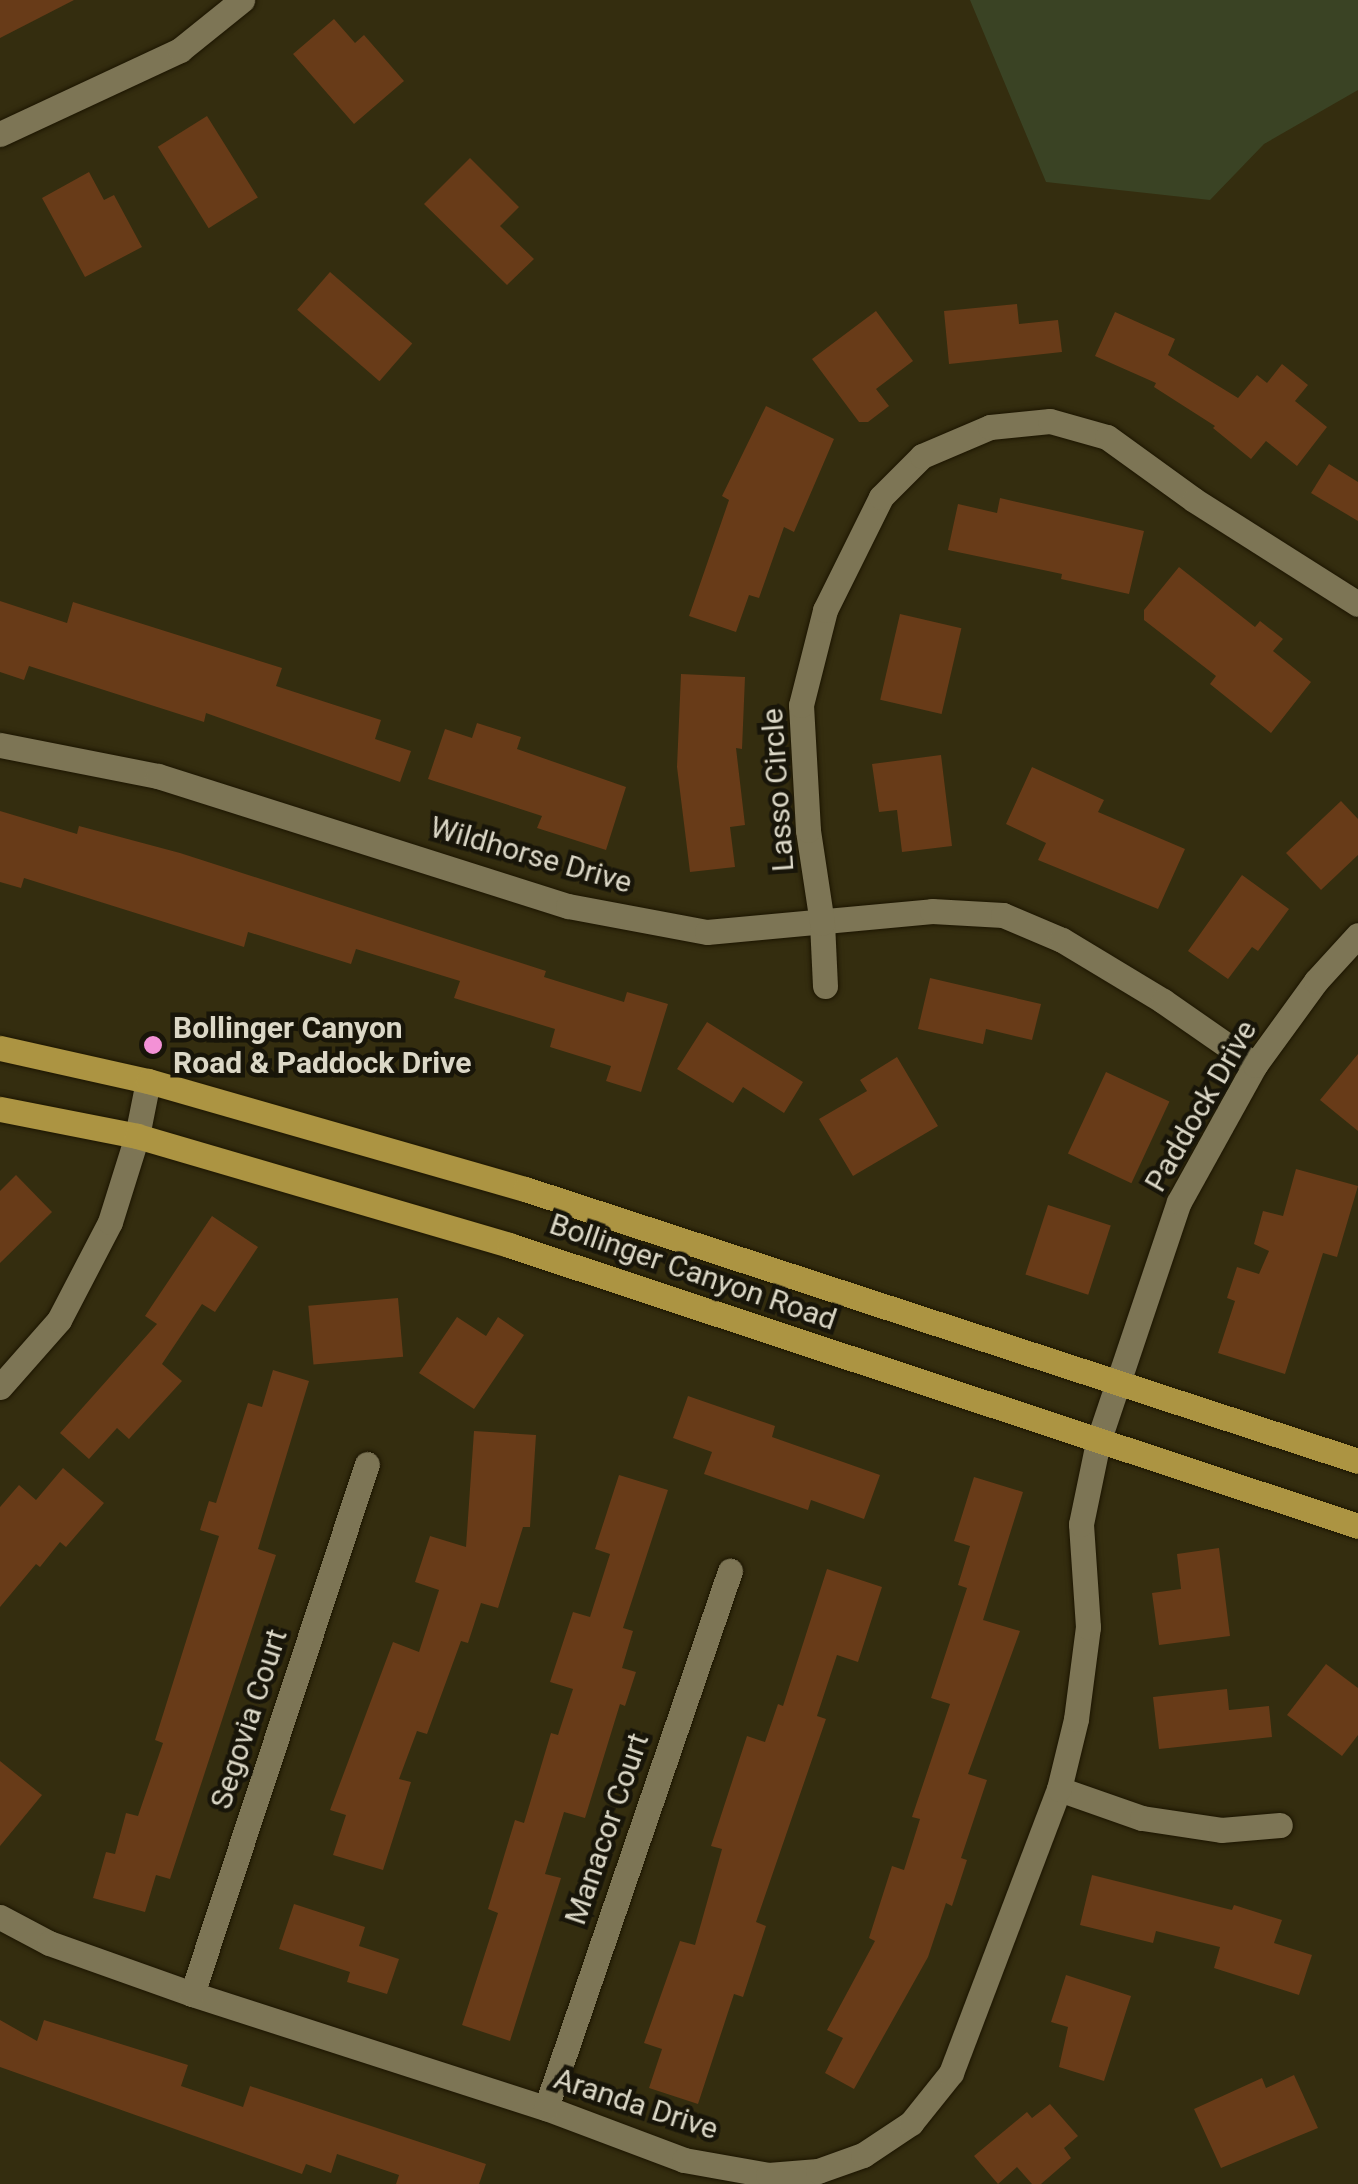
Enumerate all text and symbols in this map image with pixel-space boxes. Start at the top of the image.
street label: Lasso Circle [754,707,802,873]
street label: Wildhorse Drive [426,809,636,901]
place label: Bollinger Canyon Road & Paddock Drive [173,1010,471,1080]
street label: Paddock Drive [1137,1014,1265,1198]
marker: Bollinger Canyon Road & Paddock Drive [142,1034,164,1056]
street label: Bollinger Canyon Road [545,1206,841,1338]
street label: Segovia Court [203,1625,295,1813]
street label: Manacor Court [557,1729,657,1929]
street label: Aranda Drive [550,2061,722,2147]

